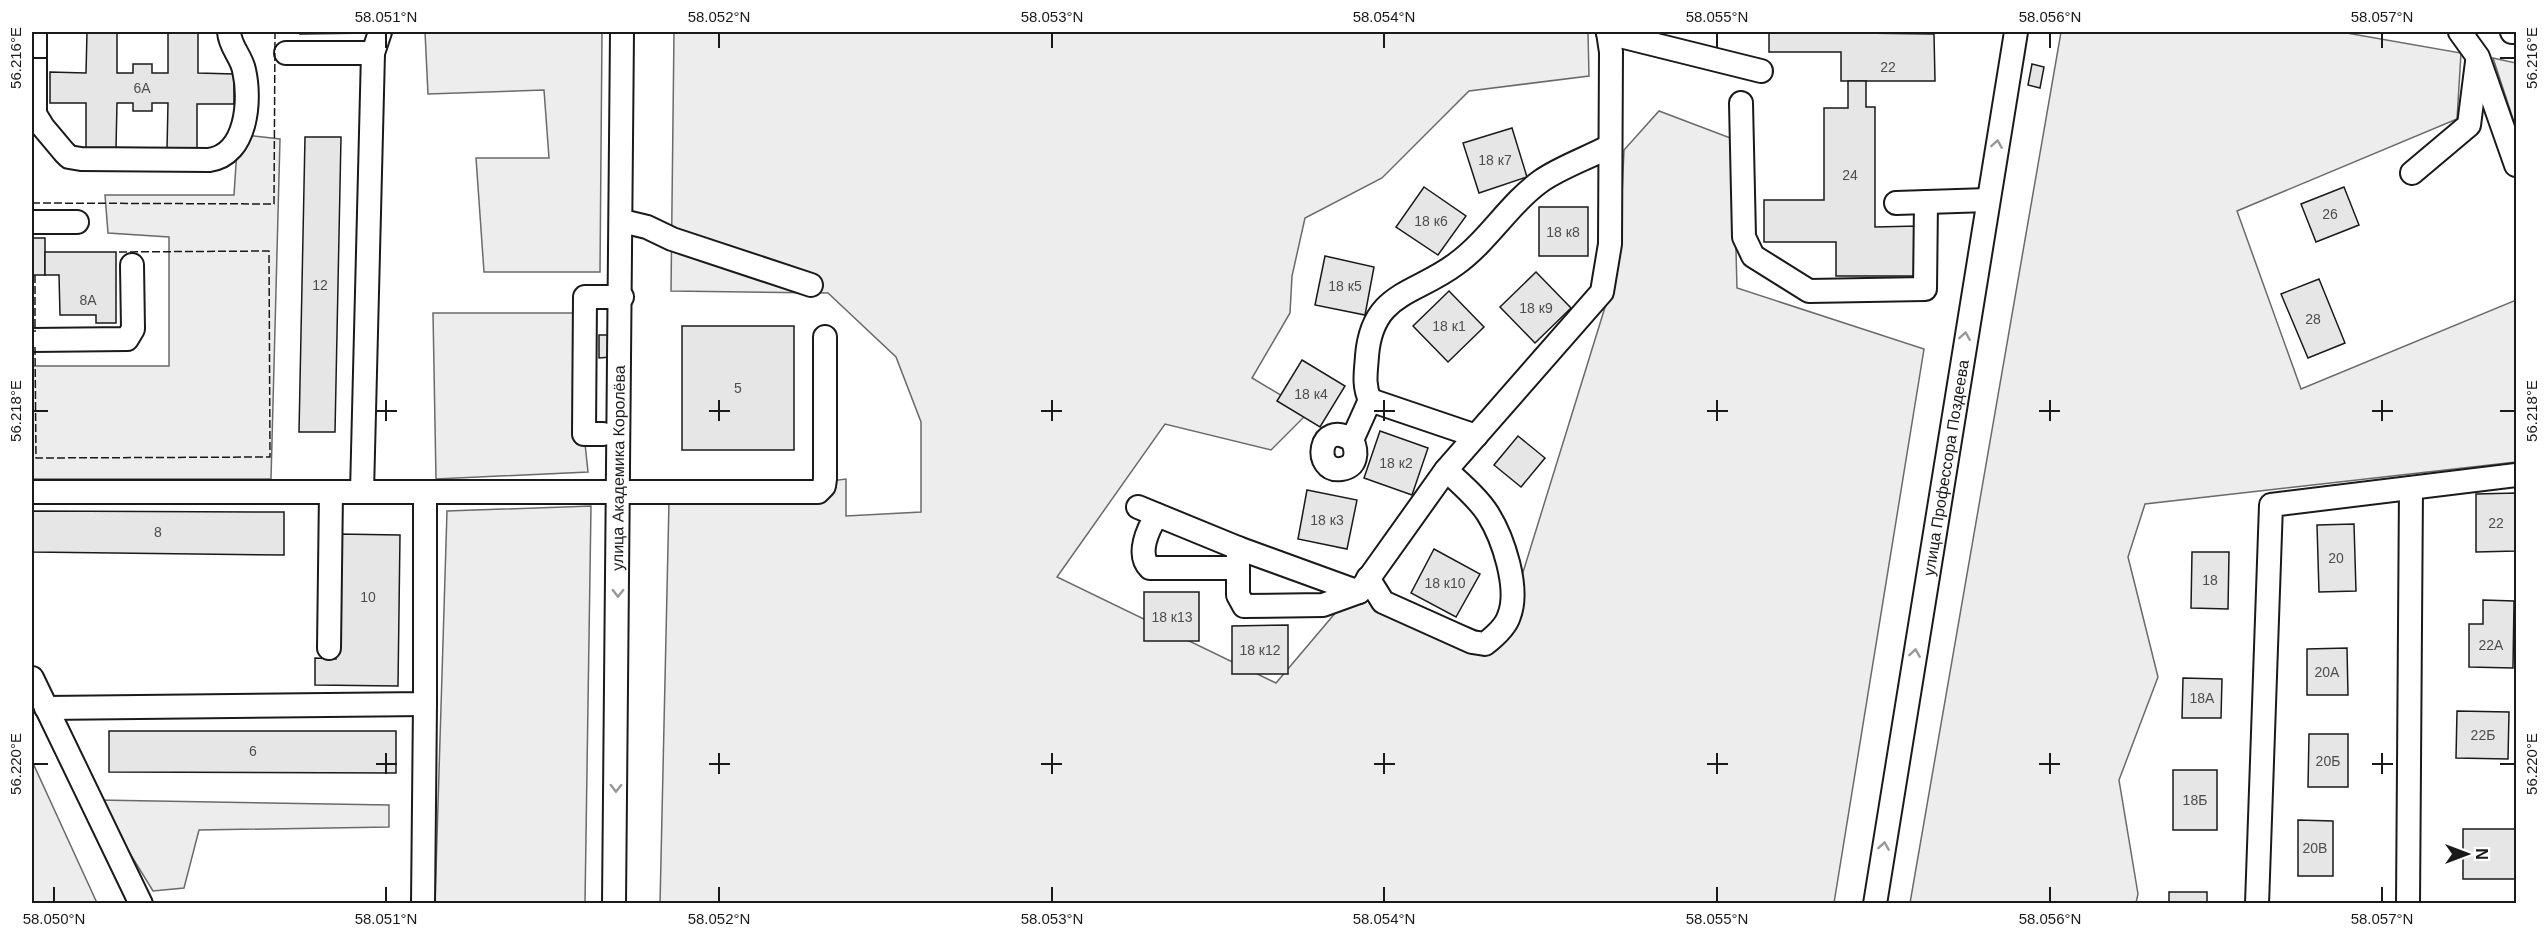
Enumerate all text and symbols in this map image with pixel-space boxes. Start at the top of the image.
text: 58.051°N [355,8,417,25]
text: 58.052°N [688,8,750,25]
text: 58.053°N [1021,8,1083,25]
text: 58.054°N [1353,8,1415,25]
text: 58.055°N [1686,8,1748,25]
text: 58.056°N [2019,8,2081,25]
text: 58.057°N [2351,8,2413,25]
text: 56.216°E [7,27,24,89]
text: 56.216°E [2523,27,2540,89]
house number: 22 [1880,59,1896,75]
house number: 6А [133,80,151,96]
one-way arrow [1990,139,2003,149]
house number: 18 к7 [1478,152,1512,168]
house number: 24 [1842,167,1858,183]
house number: 26 [2322,206,2338,222]
house number: 18 к6 [1414,213,1448,229]
house number: 18 к8 [1546,224,1580,240]
house number: 12 [312,277,328,293]
house number: 18 к5 [1328,278,1362,294]
house number: 8А [79,292,97,308]
house number: 18 к9 [1519,300,1553,316]
house number: 28 [2305,311,2321,327]
house number: 18 к1 [1432,318,1466,334]
one-way arrow [1958,331,1971,341]
street label: улица Профессора Поздеева [1920,358,1971,577]
street label: улица Академика Королёва [609,365,627,571]
text: 56.218°E [7,380,24,442]
house number: 5 [734,380,742,396]
text: 56.218°E [2523,380,2540,442]
house number: 18 к4 [1294,386,1328,402]
house number: 18 к2 [1379,455,1413,471]
house number: 18 к3 [1310,512,1344,528]
house number: 22 [2488,515,2504,531]
house number: 8 [154,524,162,540]
house number: 20 [2328,550,2344,566]
house number: 18 [2202,572,2218,588]
house number: 18 к10 [1424,575,1466,591]
one-way arrow [612,588,625,597]
house number: 10 [360,589,376,605]
house number: 18 к13 [1151,609,1193,625]
house number: 22А [2479,637,2504,653]
house number: 18 к12 [1239,642,1281,658]
one-way arrow [1908,649,1921,659]
house number: 20А [2315,664,2340,680]
house number: 18А [2190,690,2215,706]
house number: 22Б [2471,727,2495,743]
text: 56.220°E [7,733,24,795]
text: 56.220°E [2523,733,2540,795]
house number: 6 [249,743,257,759]
house number: 20Б [2316,753,2340,769]
one-way arrow [610,783,622,792]
house number: 18Б [2183,792,2207,808]
north arrow [2437,824,2497,884]
house number: 20В [2303,840,2327,856]
one-way arrow [1878,841,1890,850]
text: N [2473,848,2490,860]
text: 58.050°N [23,910,85,927]
text: 58.051°N [355,910,417,927]
text: 58.052°N [688,910,750,927]
text: 58.053°N [1021,910,1083,927]
text: 58.054°N [1353,910,1415,927]
text: 58.055°N [1686,910,1748,927]
text: 58.056°N [2019,910,2081,927]
text: 58.057°N [2351,910,2413,927]

